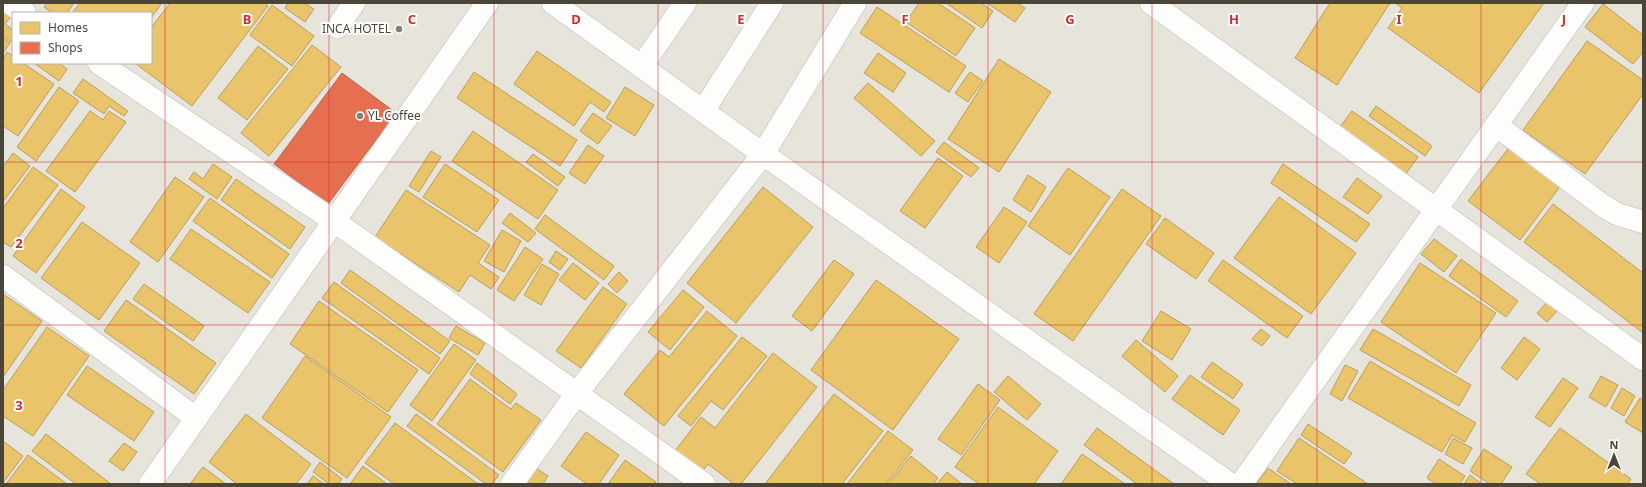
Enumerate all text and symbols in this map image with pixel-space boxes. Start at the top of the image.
text: B [243,10,251,28]
text: C [408,10,416,28]
text: D [571,10,581,28]
text: E [737,10,745,28]
text: F [901,10,909,28]
text: G [1065,10,1075,28]
text: H [1229,10,1239,28]
text: I [1396,10,1402,28]
text: J [1561,10,1566,28]
legend [12,12,152,64]
text: Homes [48,19,88,36]
place label: INCA HOTEL [322,20,391,37]
marker: INCA HOTEL [394,24,404,34]
text: Shops [48,39,83,56]
text: 1 [15,72,23,90]
place label: YL Coffee [368,107,421,124]
marker: YL Coffee [355,111,365,121]
text: 2 [15,234,23,252]
text: 3 [15,396,23,414]
north arrow [1594,435,1634,475]
text: N [1610,437,1618,452]

